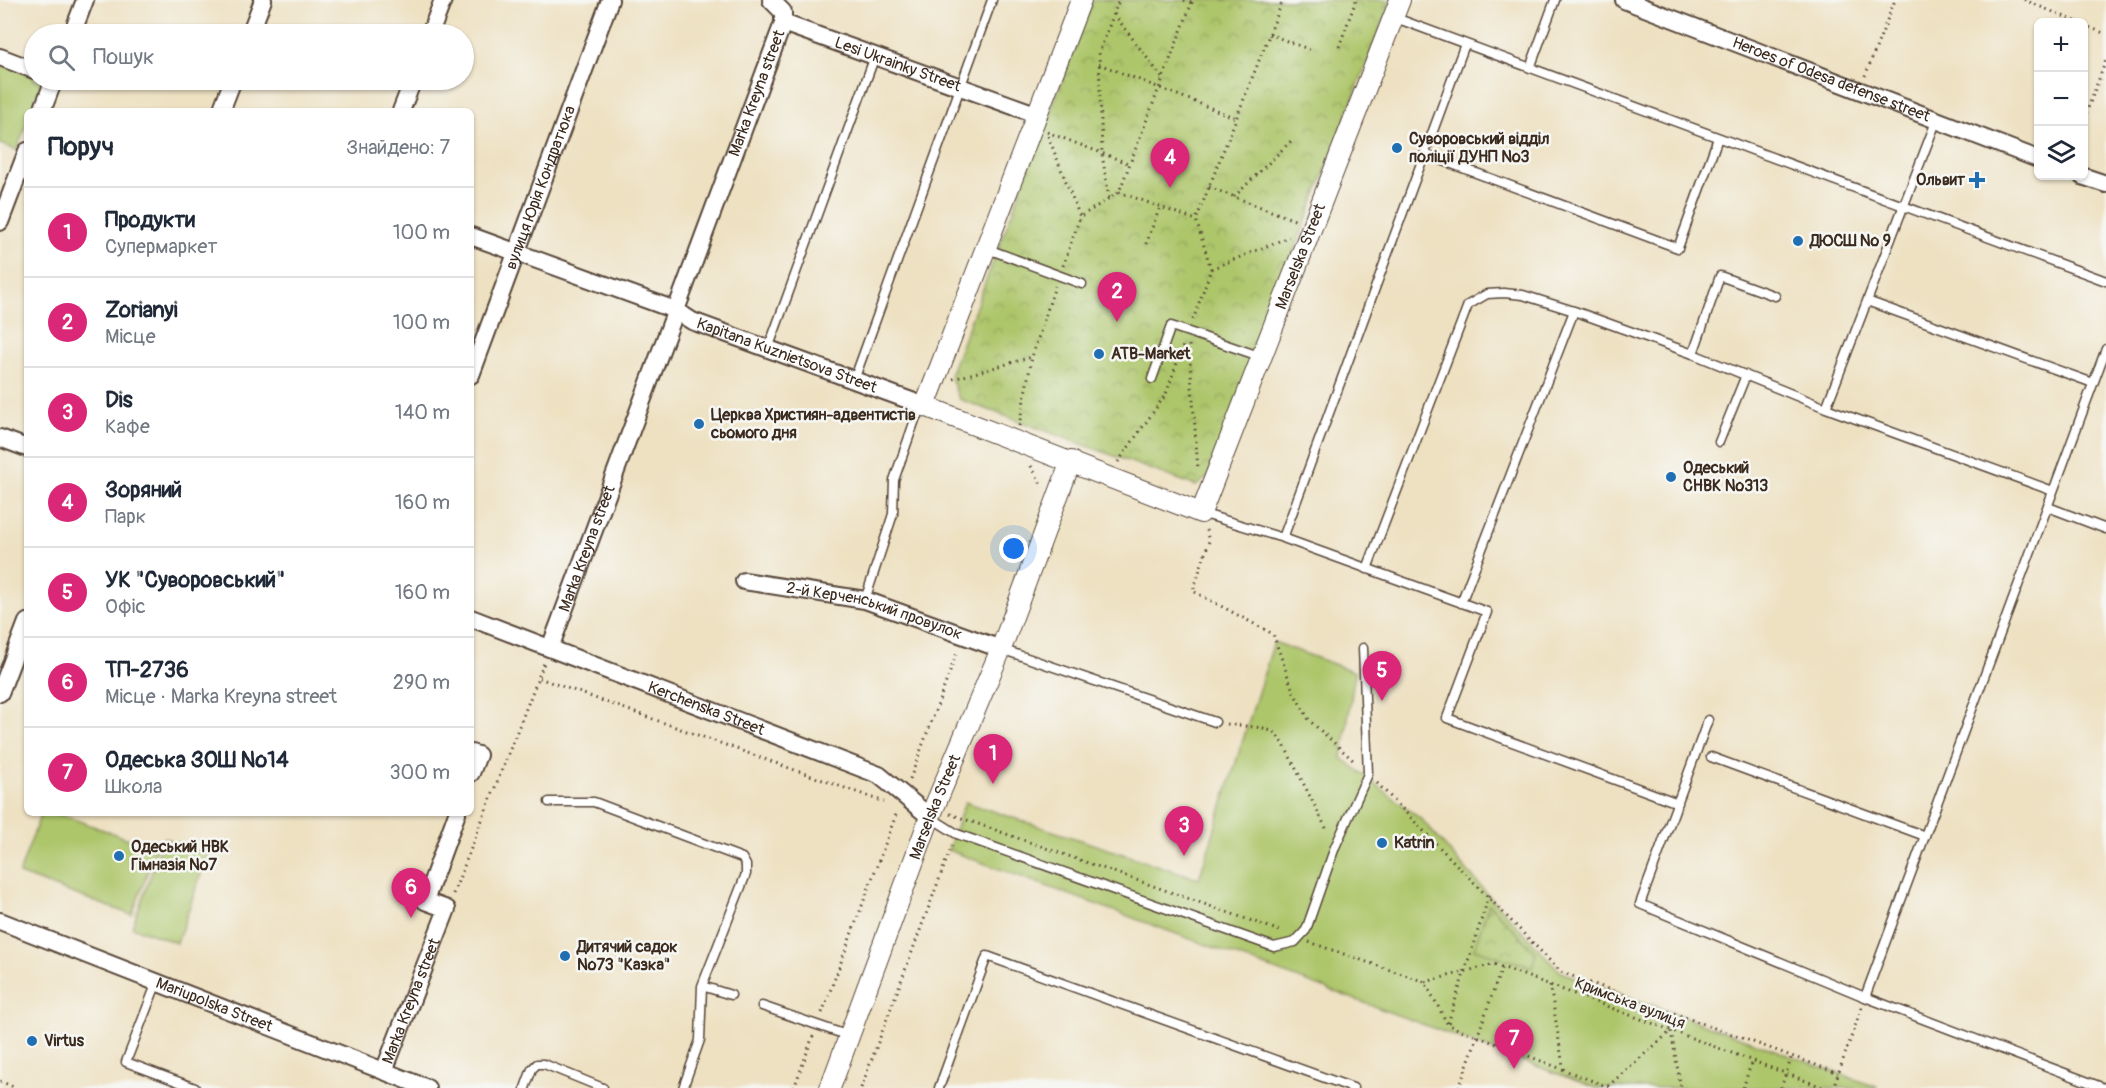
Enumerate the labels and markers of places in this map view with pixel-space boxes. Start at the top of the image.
place label: Суворовський відділ поліції ДУНП №3 [1409,129,1549,167]
pin: 4 [1150,138,1190,188]
marker: Суворовський відділ поліції ДУНП №3 [1390,141,1404,155]
place label: Ольвит [1916,170,1966,190]
marker: Ольвит [1970,173,1984,187]
place label: ДЮСШ № 9 [1809,231,1891,251]
marker: ДЮСШ № 9 [1791,234,1805,248]
pin: 2 [1098,272,1136,322]
place label: ATB-Market [1111,344,1191,364]
marker: ATB-Market [1092,347,1106,361]
place label: Церква Християн-адвентистів сьомого дня [710,405,916,443]
marker: Церква Християн-адвентистів сьомого дня [692,417,706,431]
place label: Одеський СНВК №313 [1683,458,1768,496]
marker: Одеський СНВК №313 [1664,470,1678,484]
pin: 5 [1362,652,1402,701]
pin: 1 [974,734,1012,784]
pin: 3 [1164,806,1204,856]
place label: Katrin [1394,833,1435,853]
marker: Katrin [1375,836,1389,850]
place label: Одеський НВК Гімназія №7 [131,837,229,875]
marker: Одеський НВК Гімназія №7 [112,849,126,863]
pin: 6 [392,868,430,918]
place label: Дитячий садок №73 "Казка" [576,937,678,975]
marker: Дитячий садок №73 "Казка" [558,949,572,963]
pin: 7 [1494,1020,1534,1069]
place label: Virtus [44,1031,85,1051]
marker: Virtus [25,1034,39,1048]

